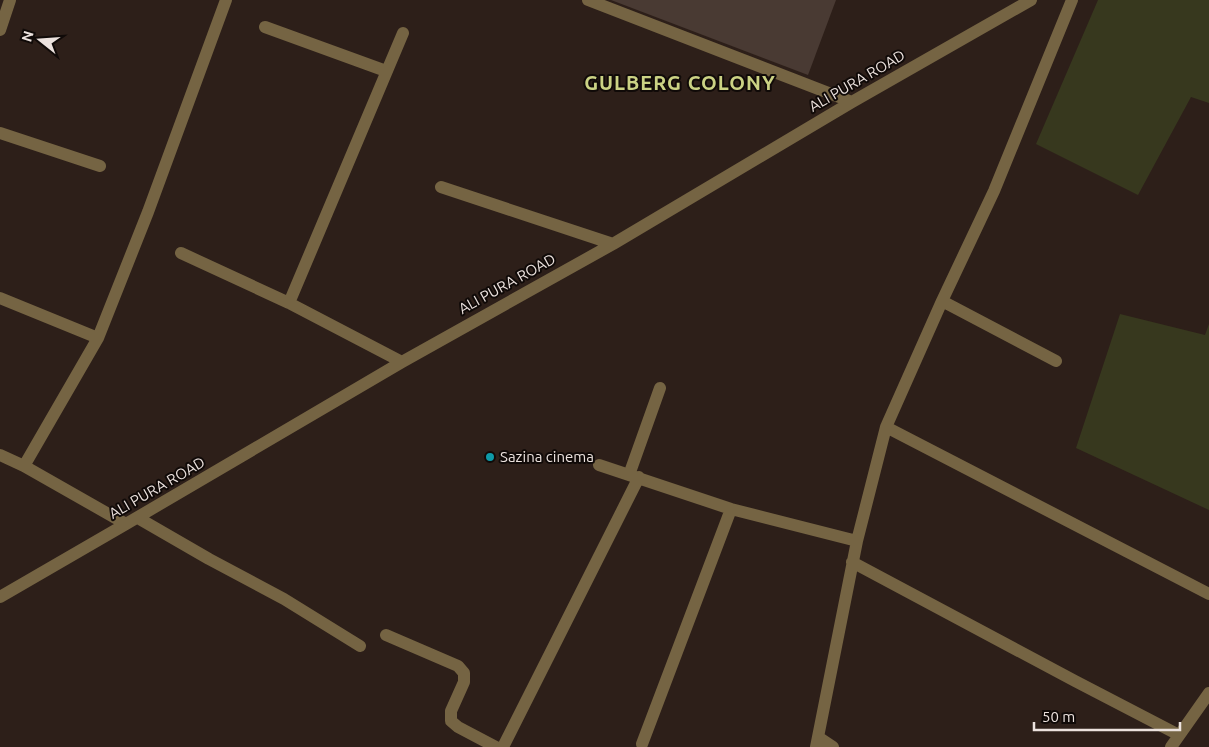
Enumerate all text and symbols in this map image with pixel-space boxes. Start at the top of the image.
north arrow [15,15,65,65]
text: N [18,29,37,44]
street label: ALI PURA ROAD [806,46,908,115]
district label: GULBERG COLONY [584,71,776,94]
street label: ALI PURA ROAD [455,250,558,317]
place label: Sazina cinema [500,448,594,465]
marker: Sazina cinema [484,451,496,463]
street label: ALI PURA ROAD [106,453,208,522]
scale bar [1034,700,1180,732]
text: 50 m [1042,708,1075,725]

